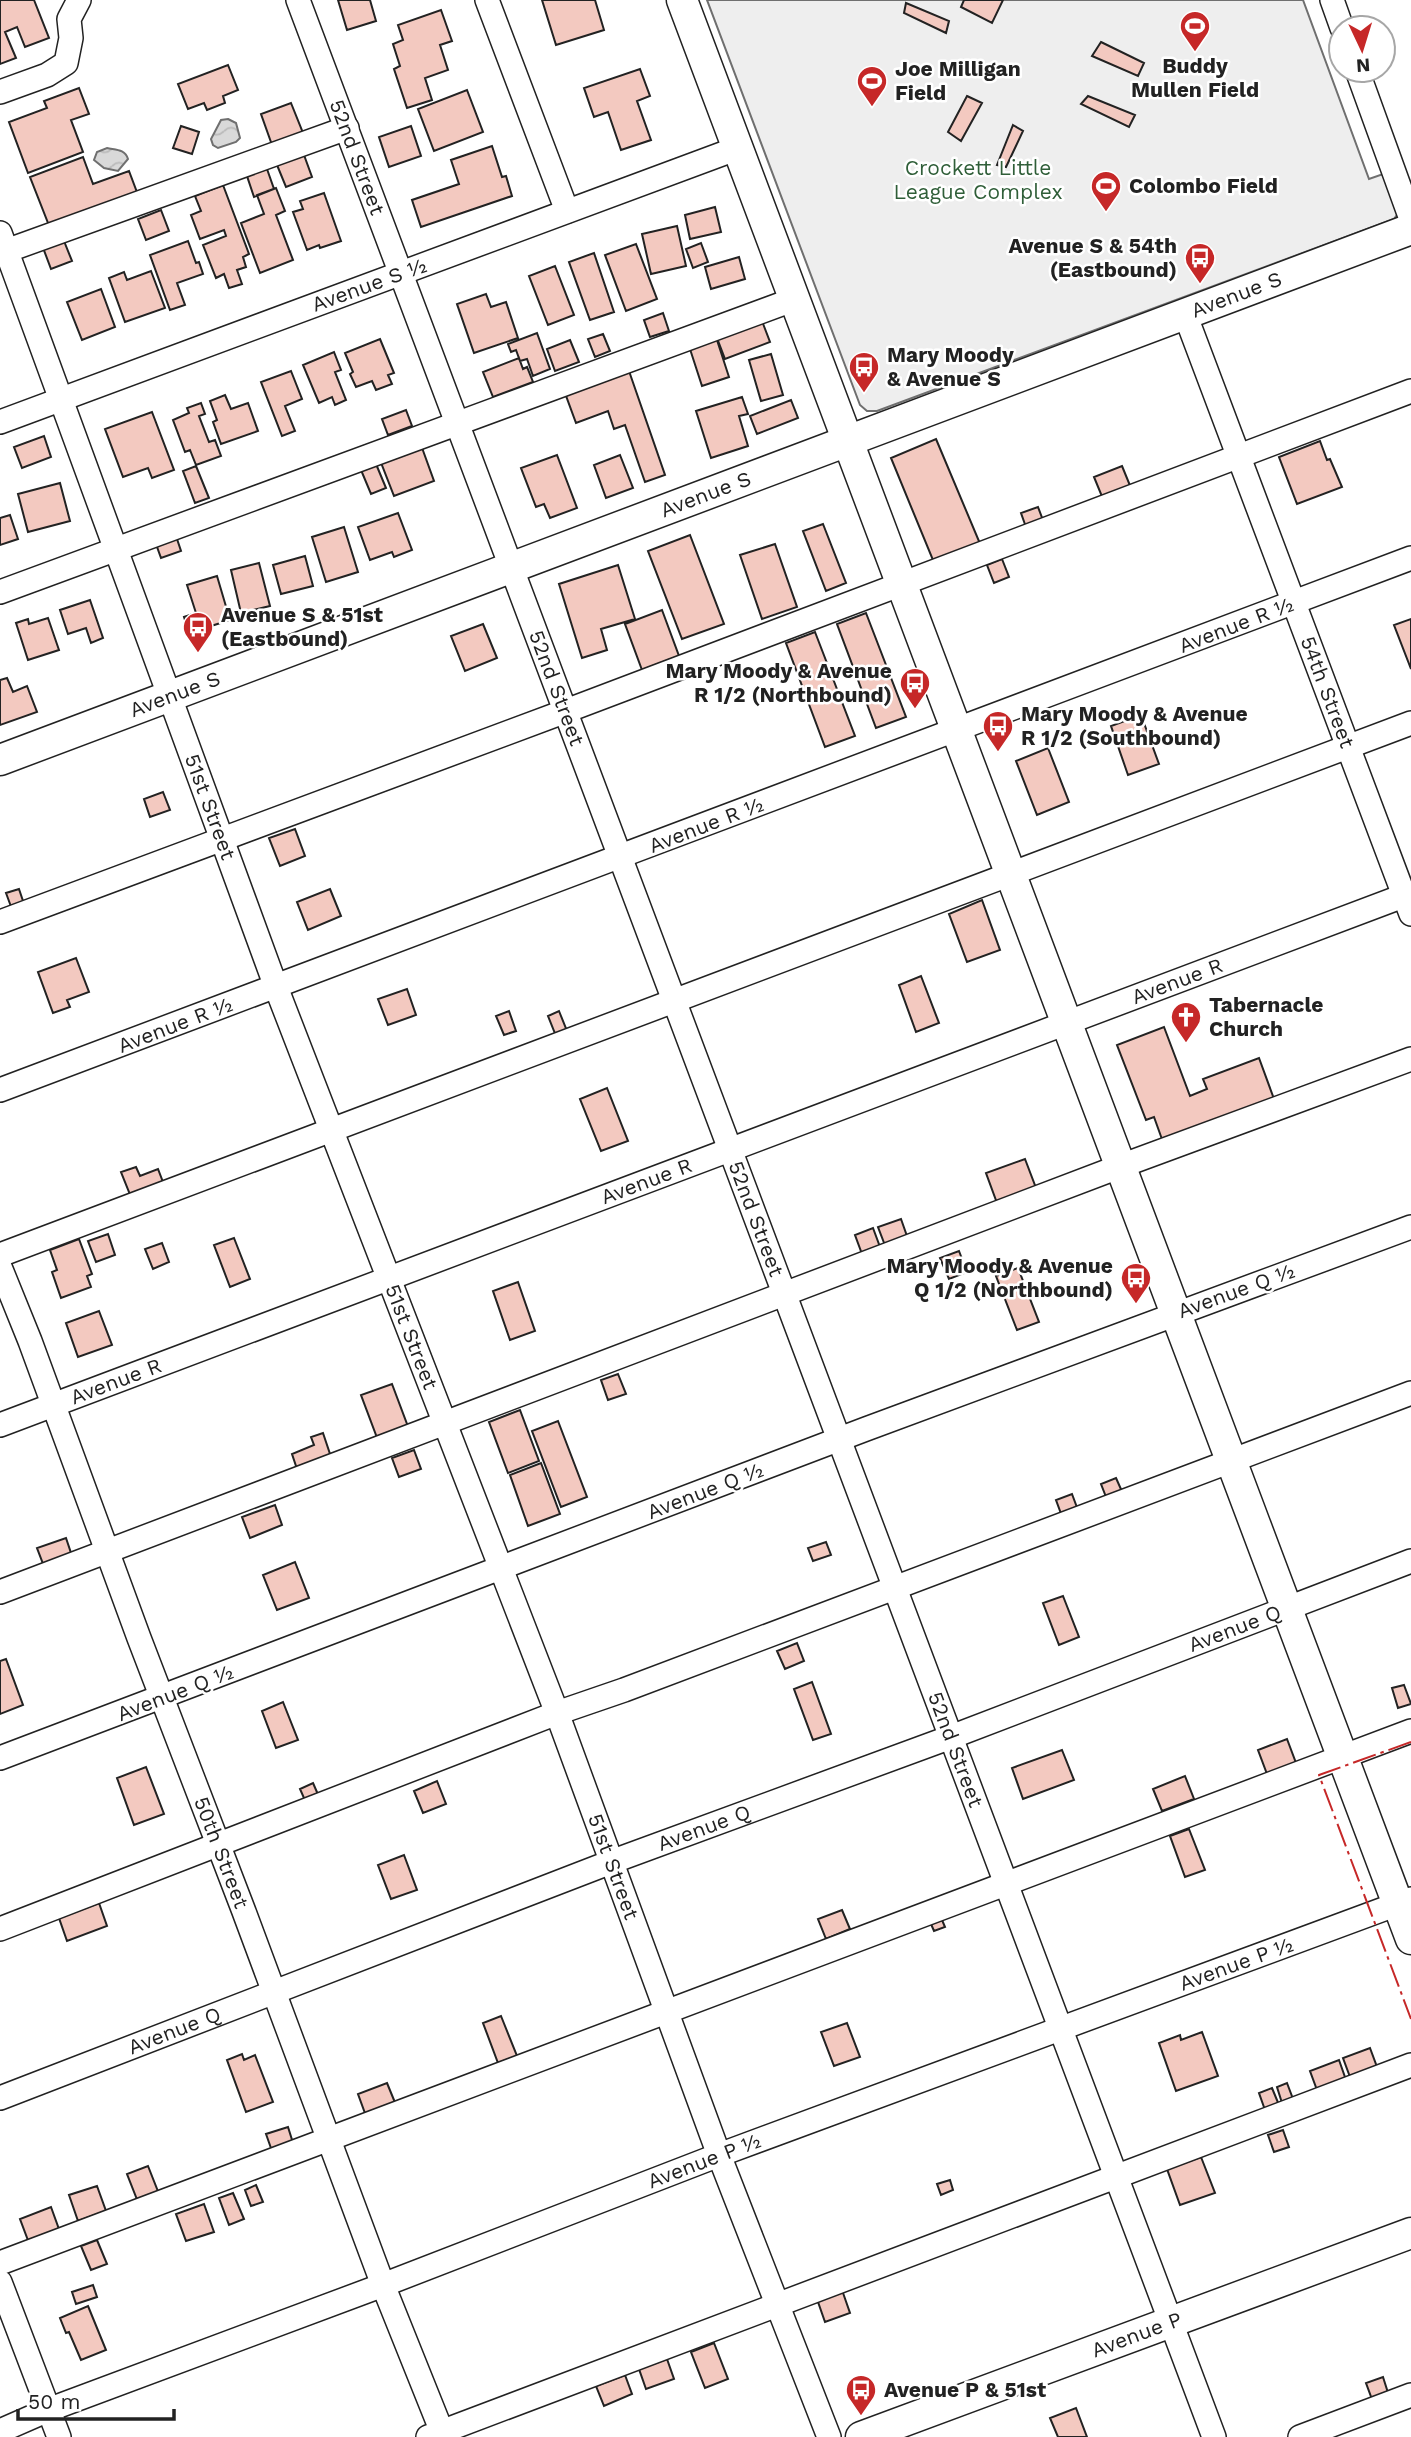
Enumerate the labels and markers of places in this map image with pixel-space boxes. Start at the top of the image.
sports icon: Buddy Mullen Field [1178,9,1212,53]
place label: Buddy Mullen Field [1131,53,1259,102]
place label: Joe Milligan Field [895,56,1021,105]
sports icon: Joe Milligan Field [855,64,889,108]
sports icon: Colombo Field [1089,169,1123,213]
place label: Colombo Field [1129,173,1278,198]
place label: Avenue S & 54th (Eastbound) [1009,233,1177,282]
bus stop icon: Avenue S & 54th (Eastbound) [1183,241,1217,285]
place label: Mary Moody & Avenue S [887,342,1014,391]
bus stop icon: Mary Moody & Avenue S [847,350,881,394]
place label: Avenue S & 51st (Eastbound) [221,602,383,651]
bus stop icon: Avenue S & 51st (Eastbound) [181,610,215,654]
place label: Mary Moody & Avenue R 1/2 (Northbound) [665,658,892,707]
bus stop icon: Mary Moody & Avenue R 1/2 (Northbound) [898,666,932,710]
place label: Mary Moody & Avenue R 1/2 (Southbound) [1021,701,1248,750]
bus stop icon: Mary Moody & Avenue R 1/2 (Southbound) [981,709,1015,753]
place label: Tabernacle Church [1209,992,1323,1041]
church icon: Tabernacle Church [1169,1000,1203,1044]
place label: Mary Moody & Avenue Q 1/2 (Northbound) [886,1253,1113,1302]
bus stop icon: Mary Moody & Avenue Q 1/2 (Northbound) [1119,1261,1153,1305]
bus stop icon: Avenue P & 51st [844,2373,878,2417]
place label: Avenue P & 51st [884,2377,1046,2402]

